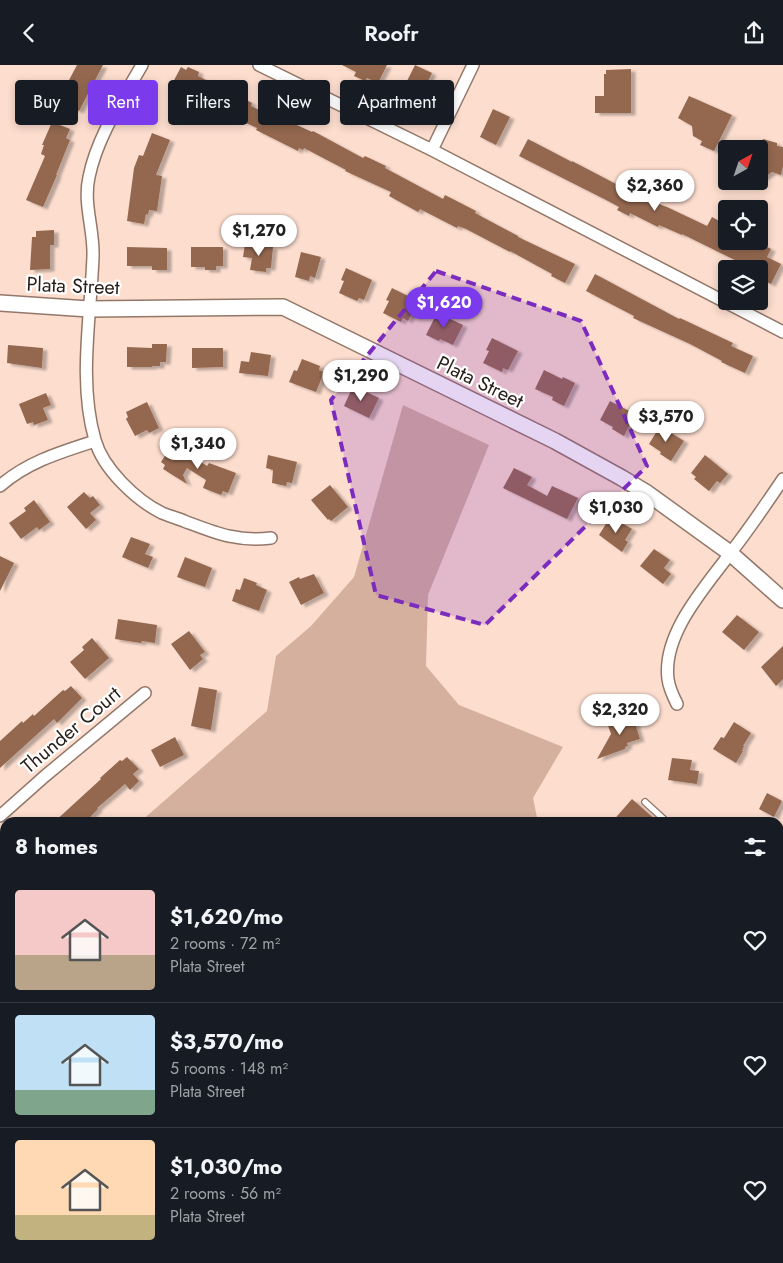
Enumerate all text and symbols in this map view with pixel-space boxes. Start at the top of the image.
text: Roofr [364,17,419,49]
icon: back [15,19,43,47]
icon: share [740,19,768,47]
chip: Buy [15,80,78,125]
chip: Rent [88,80,158,125]
chip: Filters [168,80,248,125]
chip: New [258,80,330,125]
chip: Apartment [340,80,454,125]
north arrow [718,140,768,190]
map controls [718,140,768,310]
pin: $2,360 [614,169,696,212]
text: $2,360 [627,174,683,197]
button: locate [718,200,768,250]
pin: $1,270 [218,215,300,257]
text: $1,270 [232,219,286,242]
button: layers [718,260,768,310]
street label: Plata Street [26,270,120,302]
pin: $1,620 [403,287,485,329]
text: $1,620 [416,291,472,314]
street label: Plata Street [432,349,528,416]
pin: $1,290 [320,359,402,402]
text: $1,290 [333,364,389,387]
pin: $3,570 [625,401,707,443]
text: $3,570 [638,405,694,428]
pin: $1,340 [157,427,239,470]
text: $1,340 [171,432,225,455]
pin: $1,030 [575,491,657,534]
text: $1,030 [589,496,643,519]
street label: Thunder Court [15,680,127,780]
pin: $2,320 [579,693,661,736]
text: $2,320 [592,698,648,721]
text: 8 homes [15,832,98,862]
icon: filters [741,833,769,861]
text: $1,620/mo [170,902,283,932]
icon: home [55,910,115,970]
icon: heart [741,926,769,954]
text: 2 rooms · 72 m² [170,932,280,955]
text: Plata Street [170,955,245,978]
text: $3,570/mo [170,1027,284,1057]
icon: home [55,1035,115,1095]
icon: heart [741,1051,769,1079]
text: 5 rooms · 148 m² [170,1057,288,1080]
text: Plata Street [170,1080,245,1103]
text: $1,030/mo [170,1152,282,1182]
icon: home [55,1160,115,1220]
icon: heart [741,1176,769,1204]
text: 2 rooms · 56 m² [170,1182,281,1205]
text: Plata Street [170,1205,245,1228]

